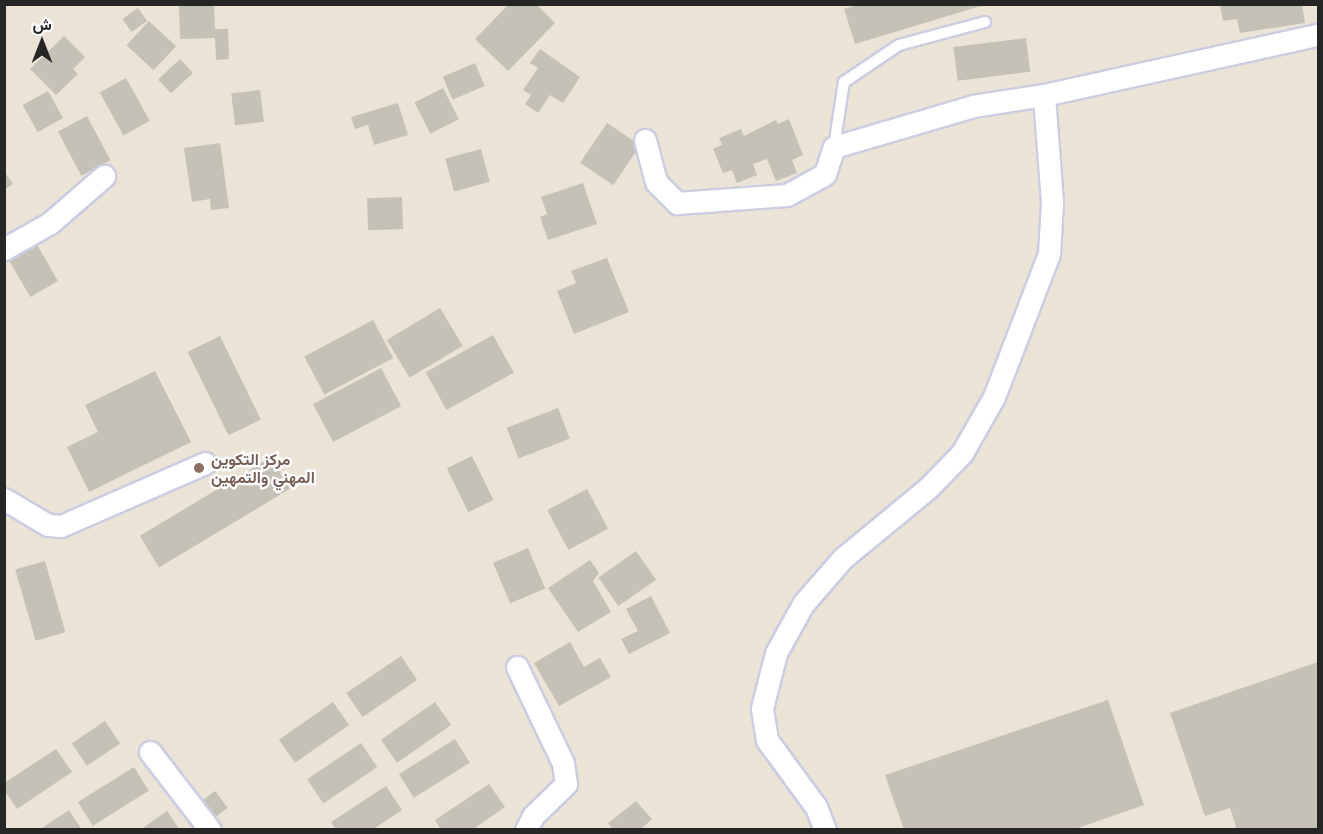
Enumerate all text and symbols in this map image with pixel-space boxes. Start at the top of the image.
north arrow [12,12,72,72]
text: ش [32,14,52,34]
place label: مركز التكوين المهني والتمهين [211,449,315,487]
marker: مركز التكوين المهني والتمهين [192,461,206,475]

